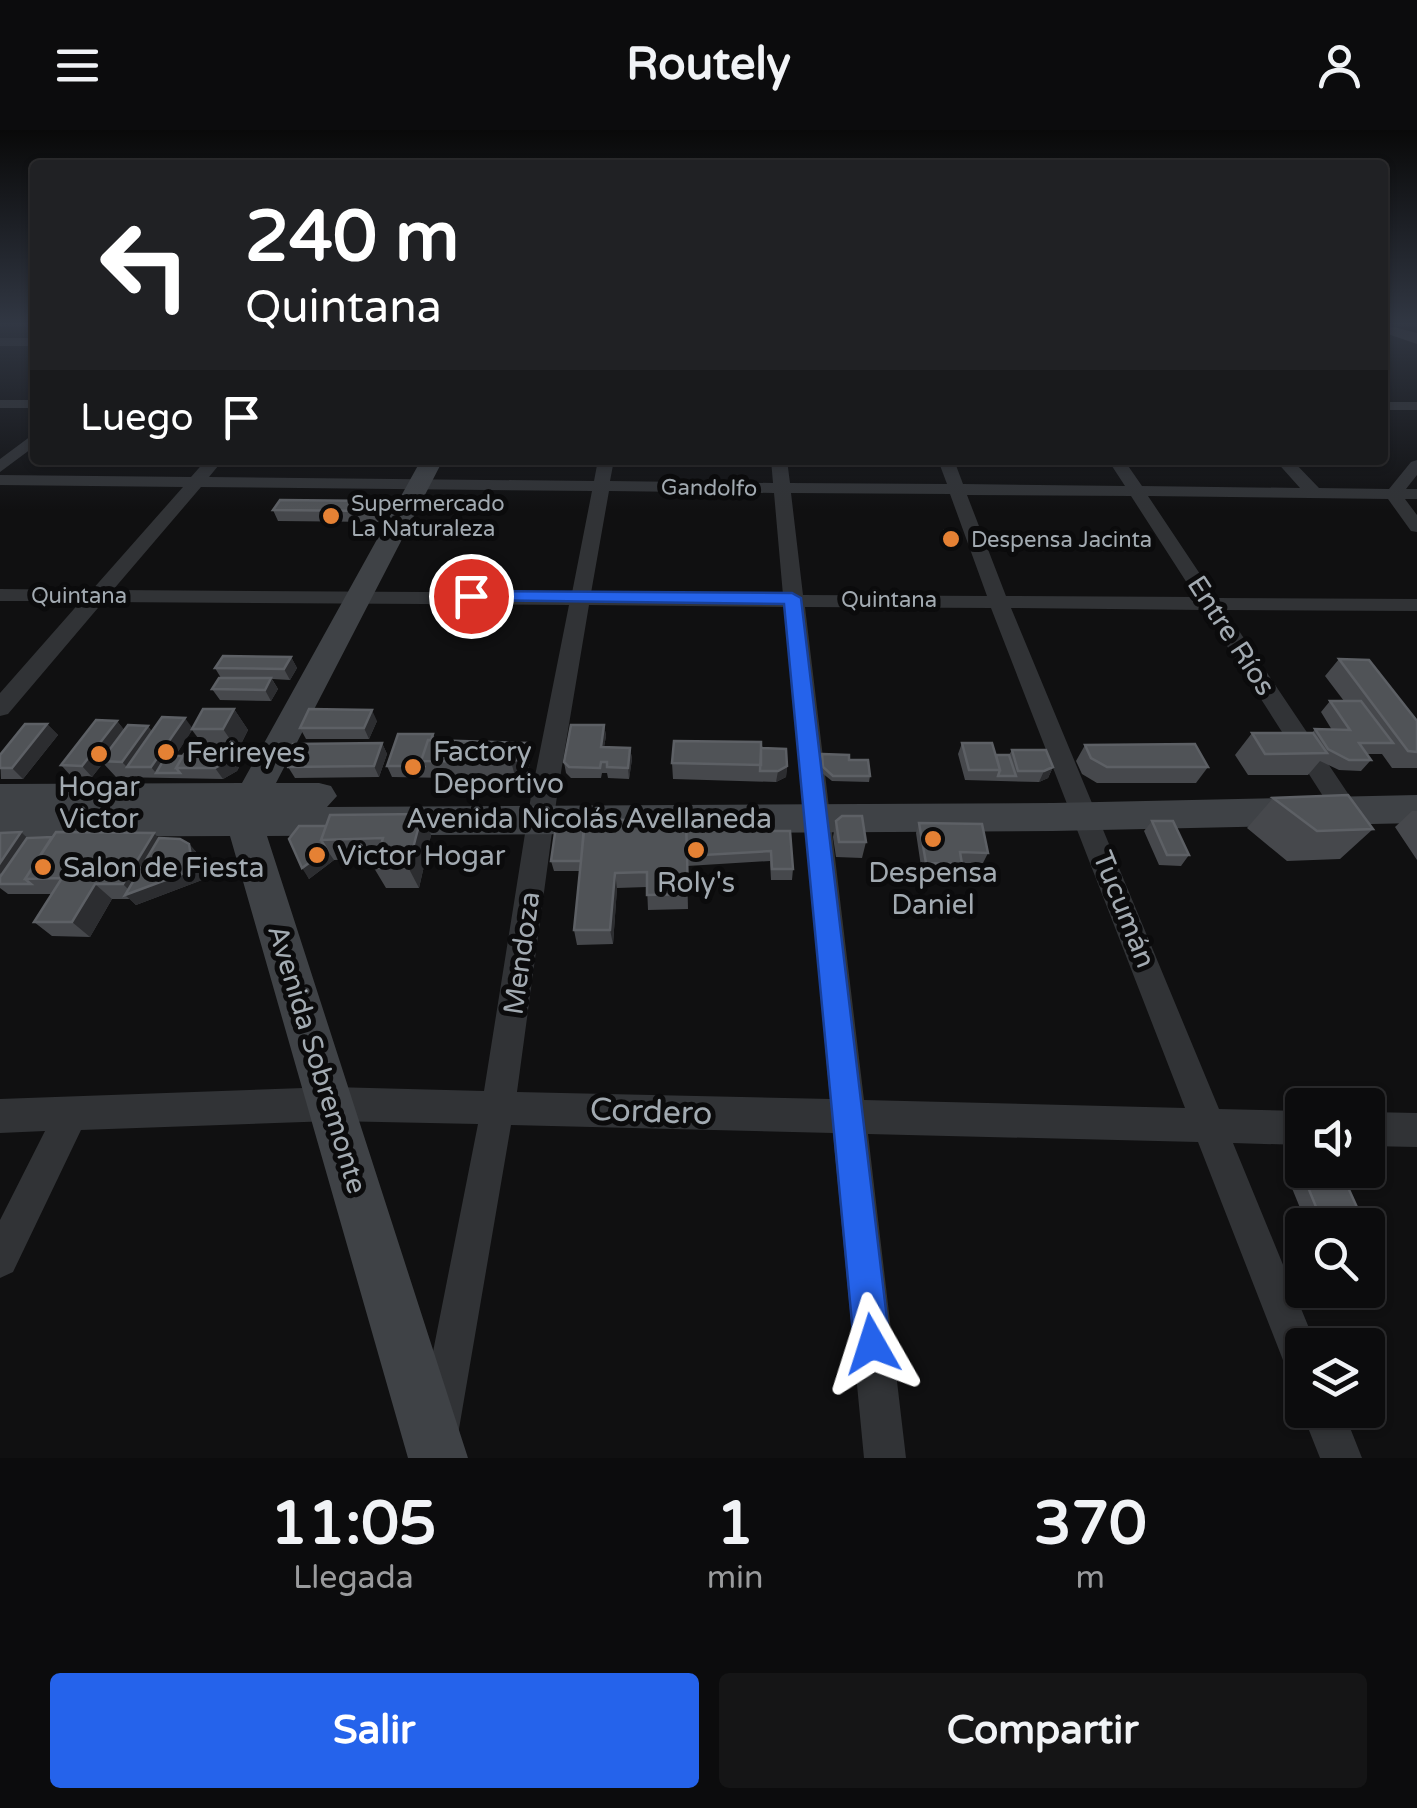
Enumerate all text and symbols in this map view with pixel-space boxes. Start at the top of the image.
icon: menu [50,38,105,93]
text: Routely [626,38,791,92]
icon: person [1312,38,1367,93]
text: 240 m [245,196,459,280]
icon: left [80,200,210,330]
text: Quintana [245,281,442,335]
icon: arrive [214,390,269,445]
text: Luego [80,395,194,441]
street label: Gandolfo [661,474,757,502]
place label: Supermercado La Naturaleza [351,491,505,542]
marker: Supermercado La Naturaleza [320,505,342,527]
place label: Despensa Jacinta [971,527,1152,553]
marker: Despensa Jacinta [940,528,962,550]
pin [429,554,514,639]
icon: arrive [444,569,499,624]
street label: Entre Ríos [1180,569,1282,702]
street label: Quintana [31,583,127,609]
street label: Quintana [841,587,937,613]
place label: Factory Deportivo [433,735,564,801]
place label: Ferireyes [186,736,306,770]
marker: Ferireyes [155,741,177,763]
marker: Hogar Victor [88,743,110,765]
marker: Factory Deportivo [402,756,424,778]
place label: Hogar Victor [58,770,140,836]
street label: Avenida Nicolás Avellaneda [406,802,772,836]
marker: Despensa Daniel [922,828,944,850]
place label: Victor Hogar [337,839,506,873]
marker: Roly's [685,839,707,861]
marker: Victor Hogar [306,844,328,866]
street label: Tucumán [1085,846,1163,973]
place label: Salon de Fiesta [63,851,264,885]
marker: Salon de Fiesta [32,856,54,878]
place label: Despensa Daniel [868,856,998,922]
place label: Roly's [657,866,735,900]
street label: Mendoza [497,889,547,1017]
street label: Avenida Sobremonte [260,921,374,1198]
map controls [1285,1088,1385,1428]
button: sound [1285,1088,1385,1188]
street label: Cordero [589,1091,713,1133]
button: search [1285,1208,1385,1308]
position arrow [820,1292,924,1396]
button: layers [1285,1328,1385,1428]
text: 11:05 [270,1488,437,1560]
text: 1 [716,1488,754,1560]
text: 370 [1034,1488,1147,1560]
text: Llegada [293,1559,414,1597]
text: min [707,1559,764,1597]
text: m [1076,1559,1105,1597]
button: Salir [50,1673,699,1788]
button: Compartir [719,1673,1367,1788]

